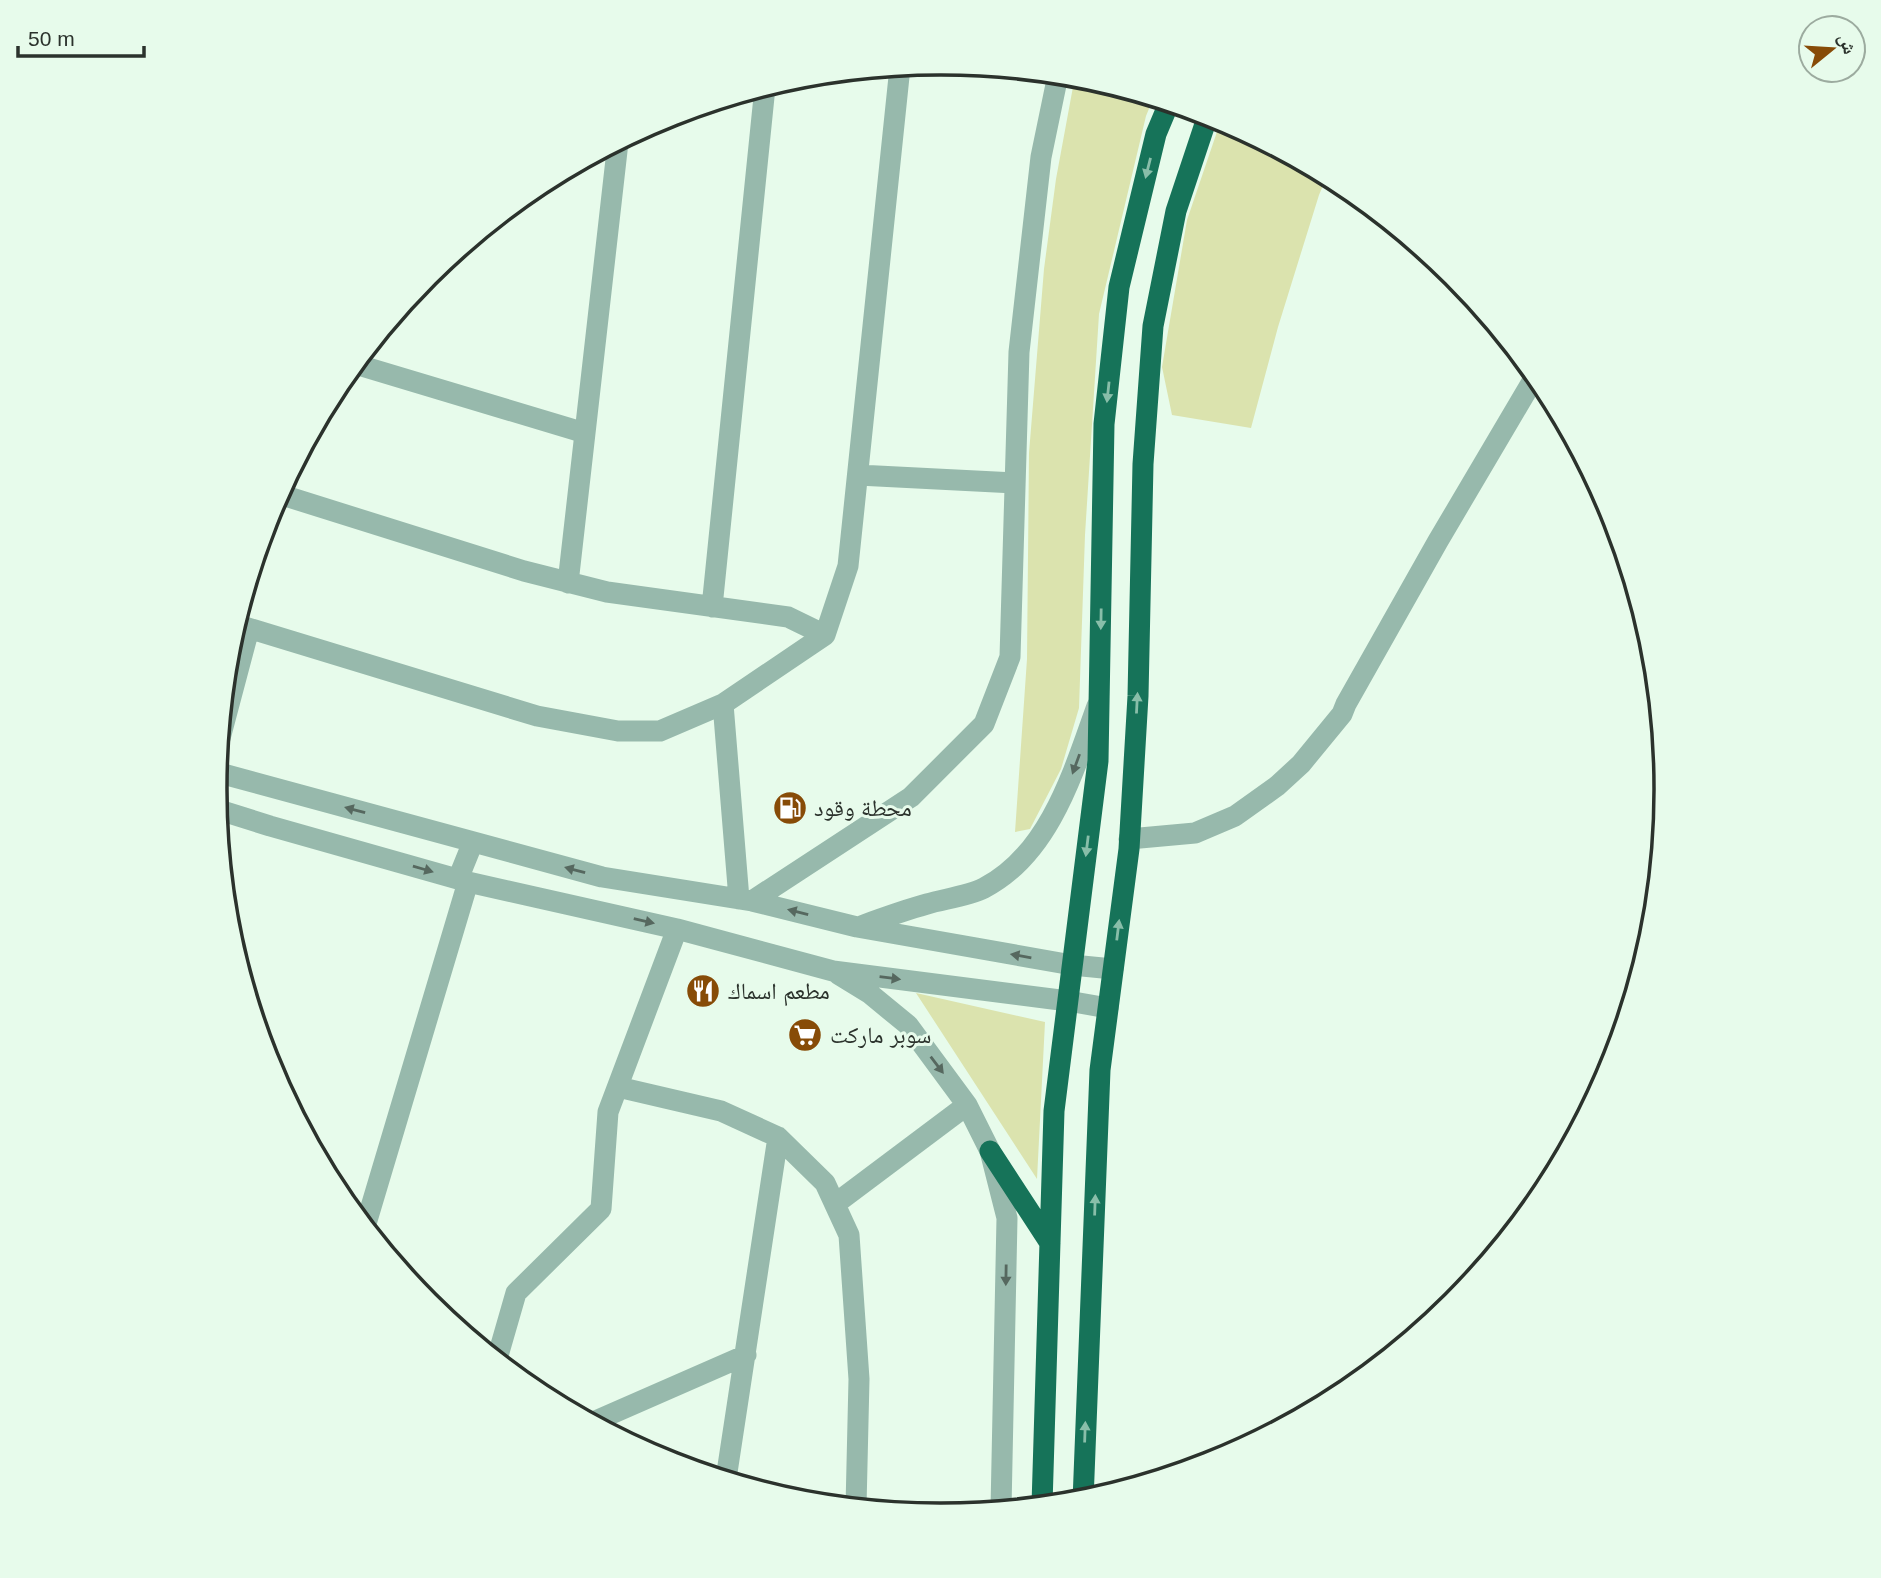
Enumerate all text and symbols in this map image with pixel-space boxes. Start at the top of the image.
scale bar [18,14,144,58]
north arrow [1797,14,1867,84]
text: 50 m [28,27,75,50]
text: ش [1834,31,1861,57]
one-way arrow [1142,157,1153,179]
one-way arrow [1102,381,1113,403]
one-way arrow [1095,608,1106,630]
one-way arrow [1132,692,1143,714]
one-way arrow [1070,754,1081,775]
fuel station icon: محطة وقود [771,789,809,827]
place label: محطة وقود [814,795,912,821]
one-way arrow [345,805,366,815]
one-way arrow [1082,835,1093,857]
one-way arrow [412,864,434,875]
one-way arrow [564,864,586,875]
one-way arrow [787,906,809,917]
one-way arrow [634,916,656,927]
one-way arrow [1113,919,1124,941]
one-way arrow [1010,950,1032,961]
restaurant icon: مطعم اسماك [684,972,722,1010]
one-way arrow [879,973,901,984]
place label: مطعم اسماك [728,978,830,1007]
supermarket icon: سوبر ماركت [786,1016,824,1054]
place label: سوبر ماركت [830,1022,931,1049]
one-way arrow [930,1056,944,1074]
one-way arrow [1089,1194,1100,1216]
one-way arrow [1000,1264,1011,1286]
one-way arrow [1079,1421,1091,1443]

